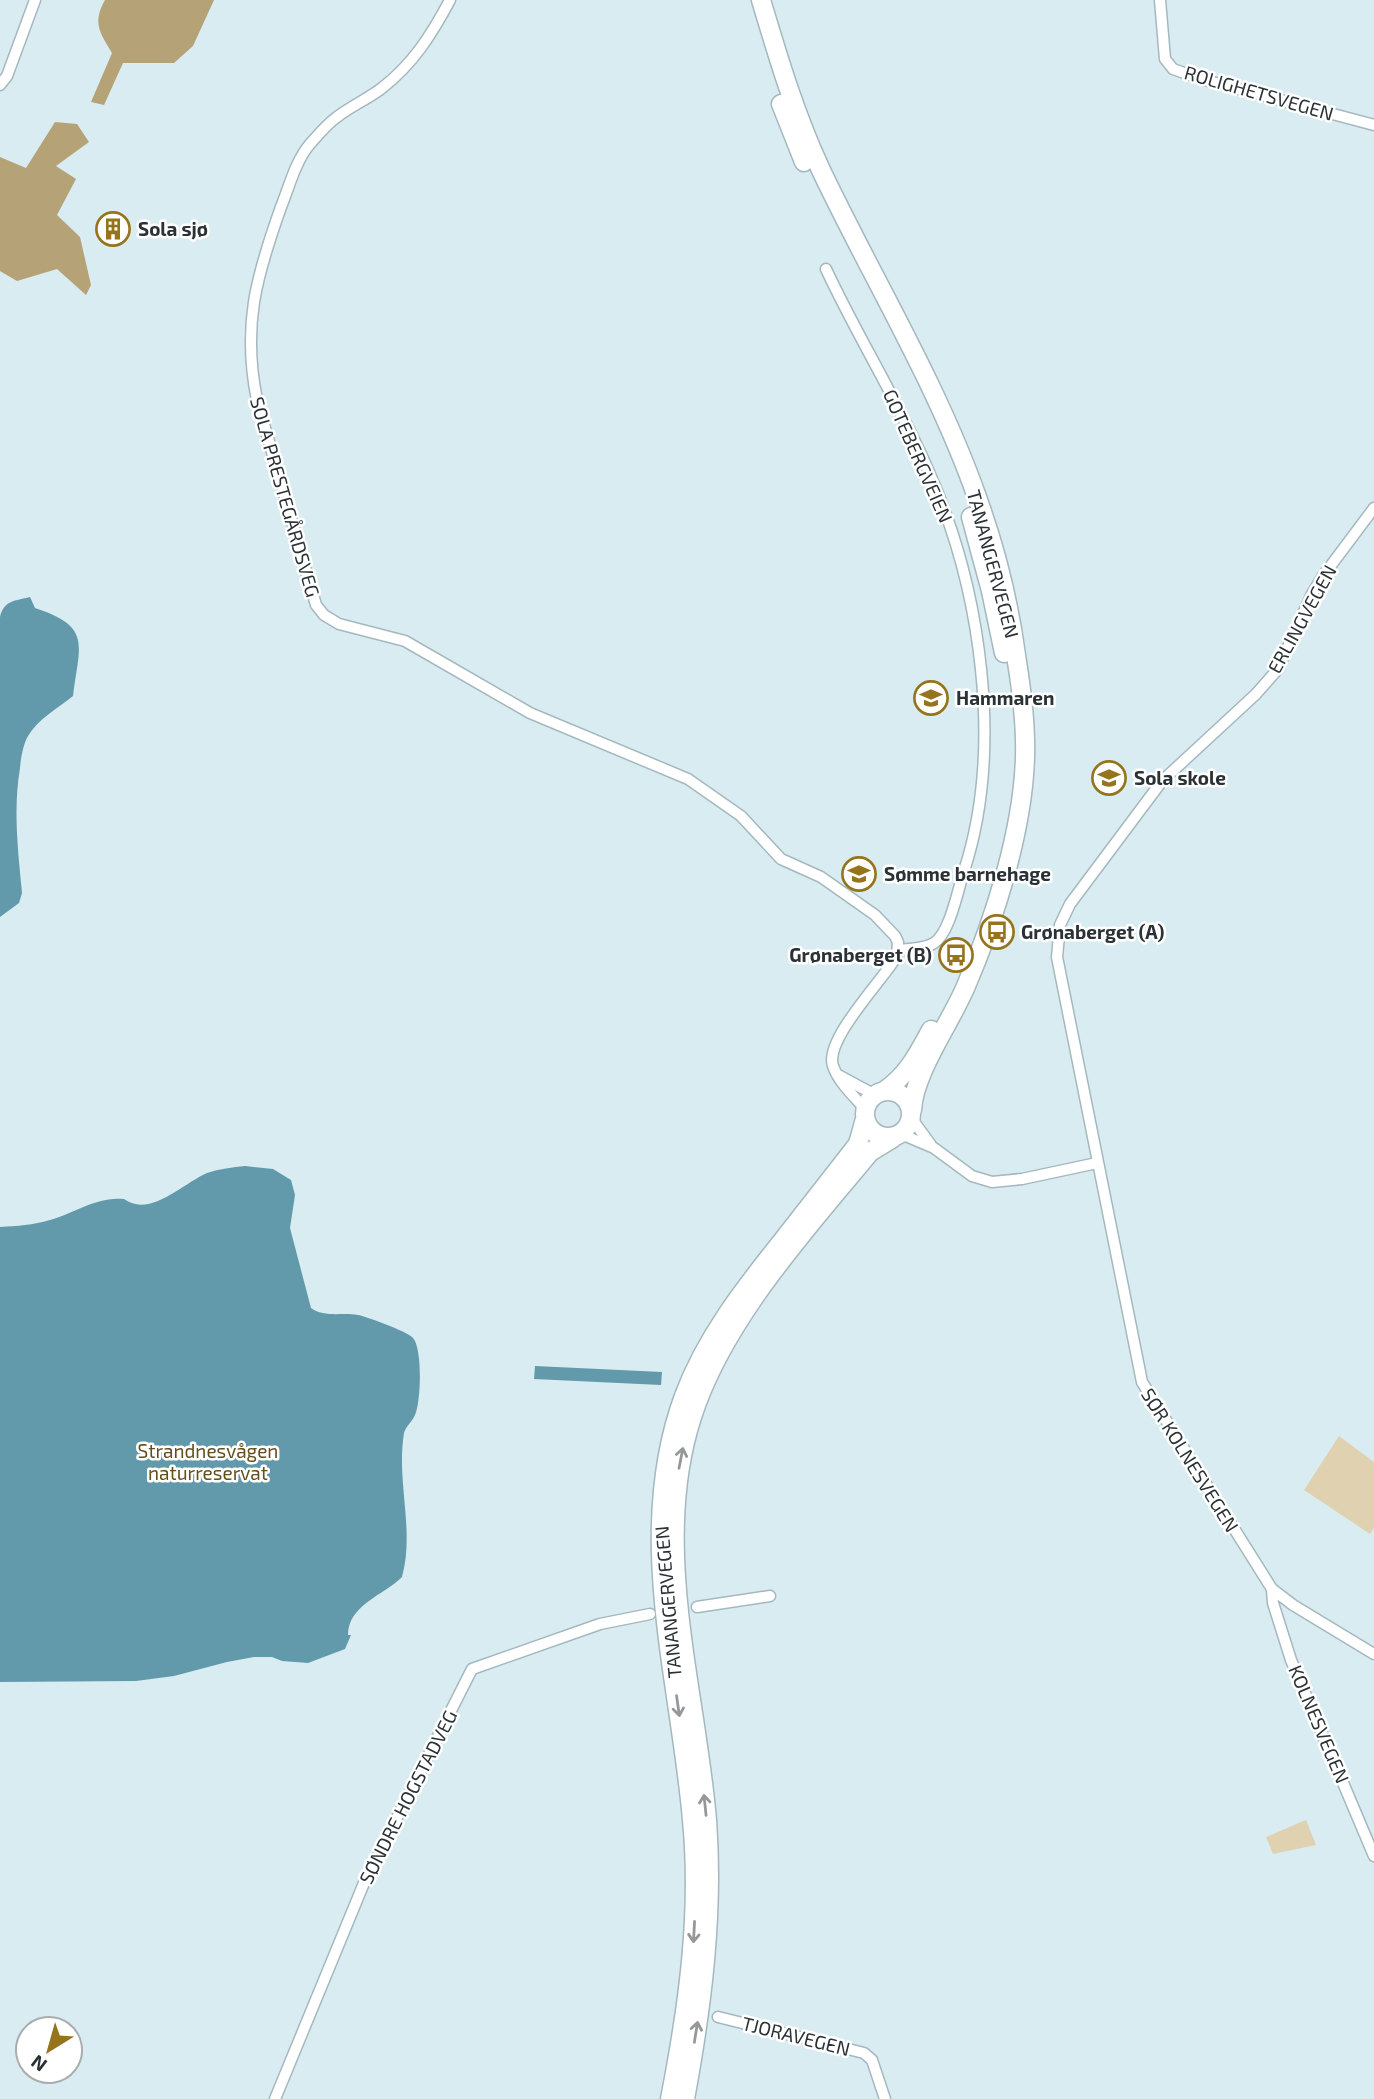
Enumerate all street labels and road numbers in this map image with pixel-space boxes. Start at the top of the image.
street label: ROLIGHETSVEGEN [1182,60,1336,125]
street label: GOTEBERGVEIEN [879,386,958,526]
street label: SOLA PRESTEGÅRDSVEG [246,394,325,600]
street label: TANANGERVEGEN [963,487,1024,641]
street label: ERLINGVEGEN [1262,560,1341,677]
street label: SØR KOLNESVEGEN [1137,1384,1244,1536]
street label: TANANGERVEGEN [649,1525,686,1679]
street label: KOLNESVEGEN [1284,1661,1355,1786]
street label: SØNDRE HOGSTADVEG [354,1706,461,1888]
street label: TJORAVEGEN [740,2011,852,2060]

